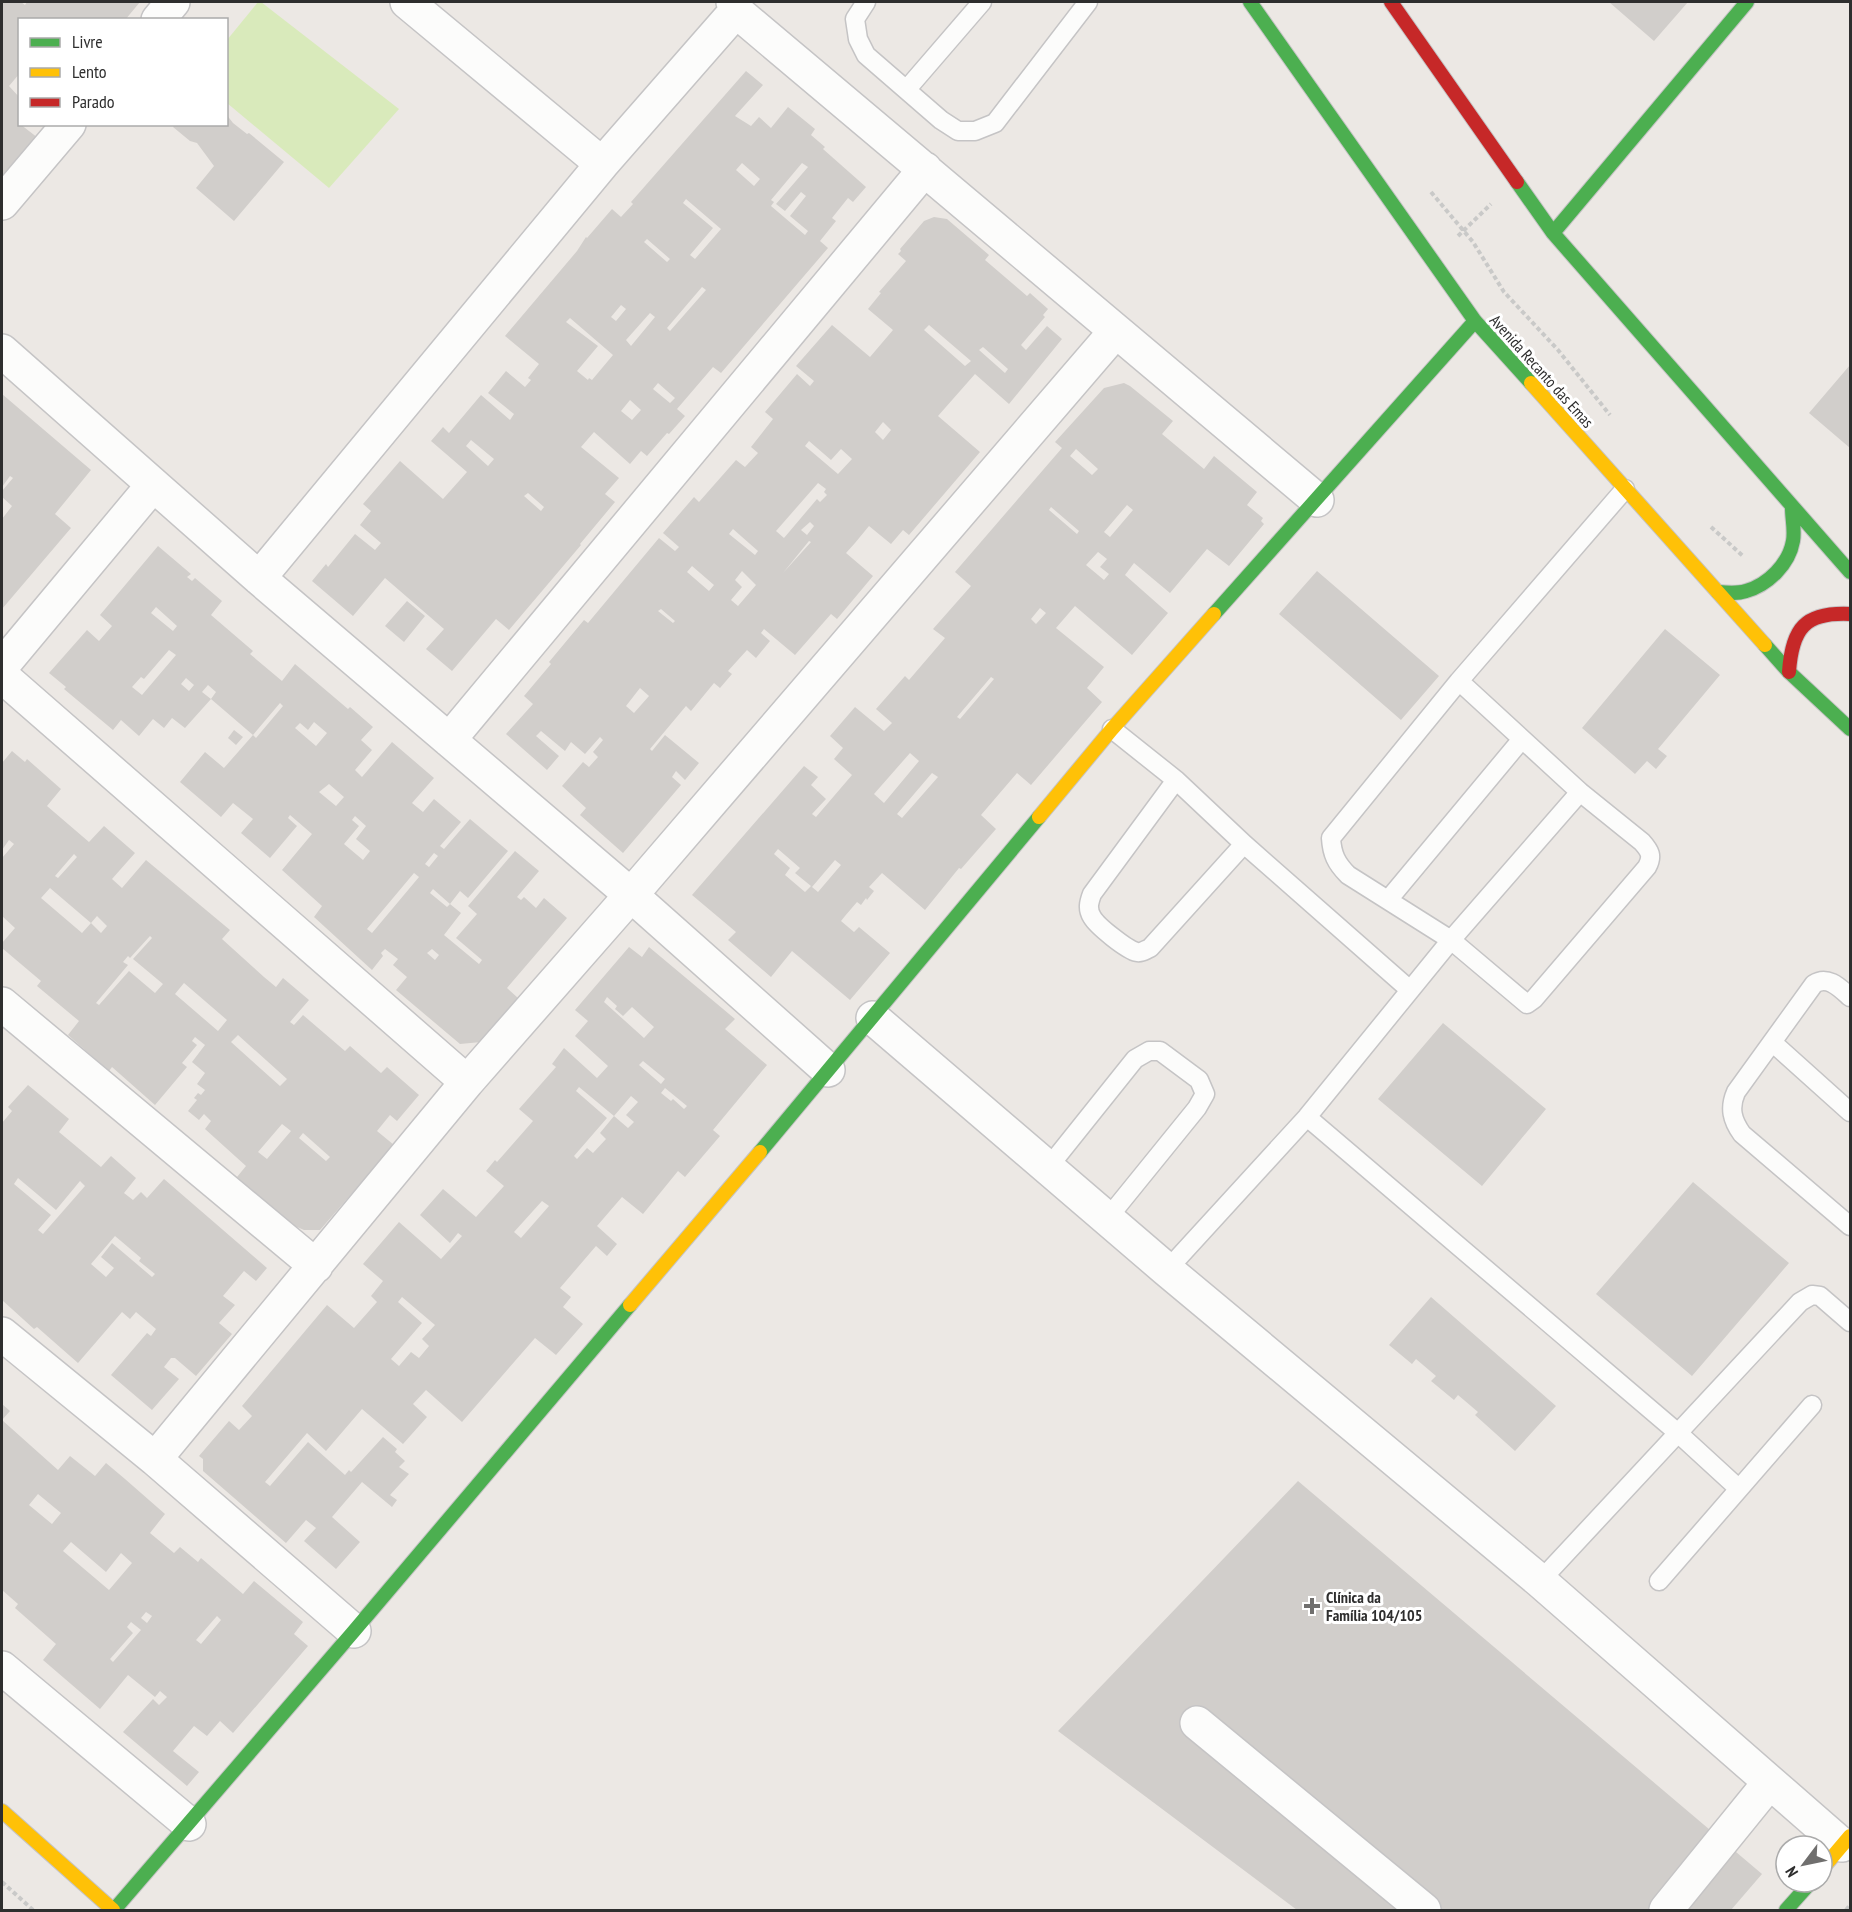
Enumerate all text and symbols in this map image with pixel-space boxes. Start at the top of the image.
legend [18,18,228,126]
text: Livre [72,30,103,53]
text: Lento [72,60,107,83]
text: Parado [72,90,115,113]
street label: Avenida Recanto das Emas [1486,310,1598,432]
place label: Clínica da Família 104/105 [1326,1587,1422,1625]
marker: Clínica da Família 104/105 [1303,1597,1321,1615]
north arrow [1774,1834,1834,1894]
text: N [1781,1863,1802,1881]

